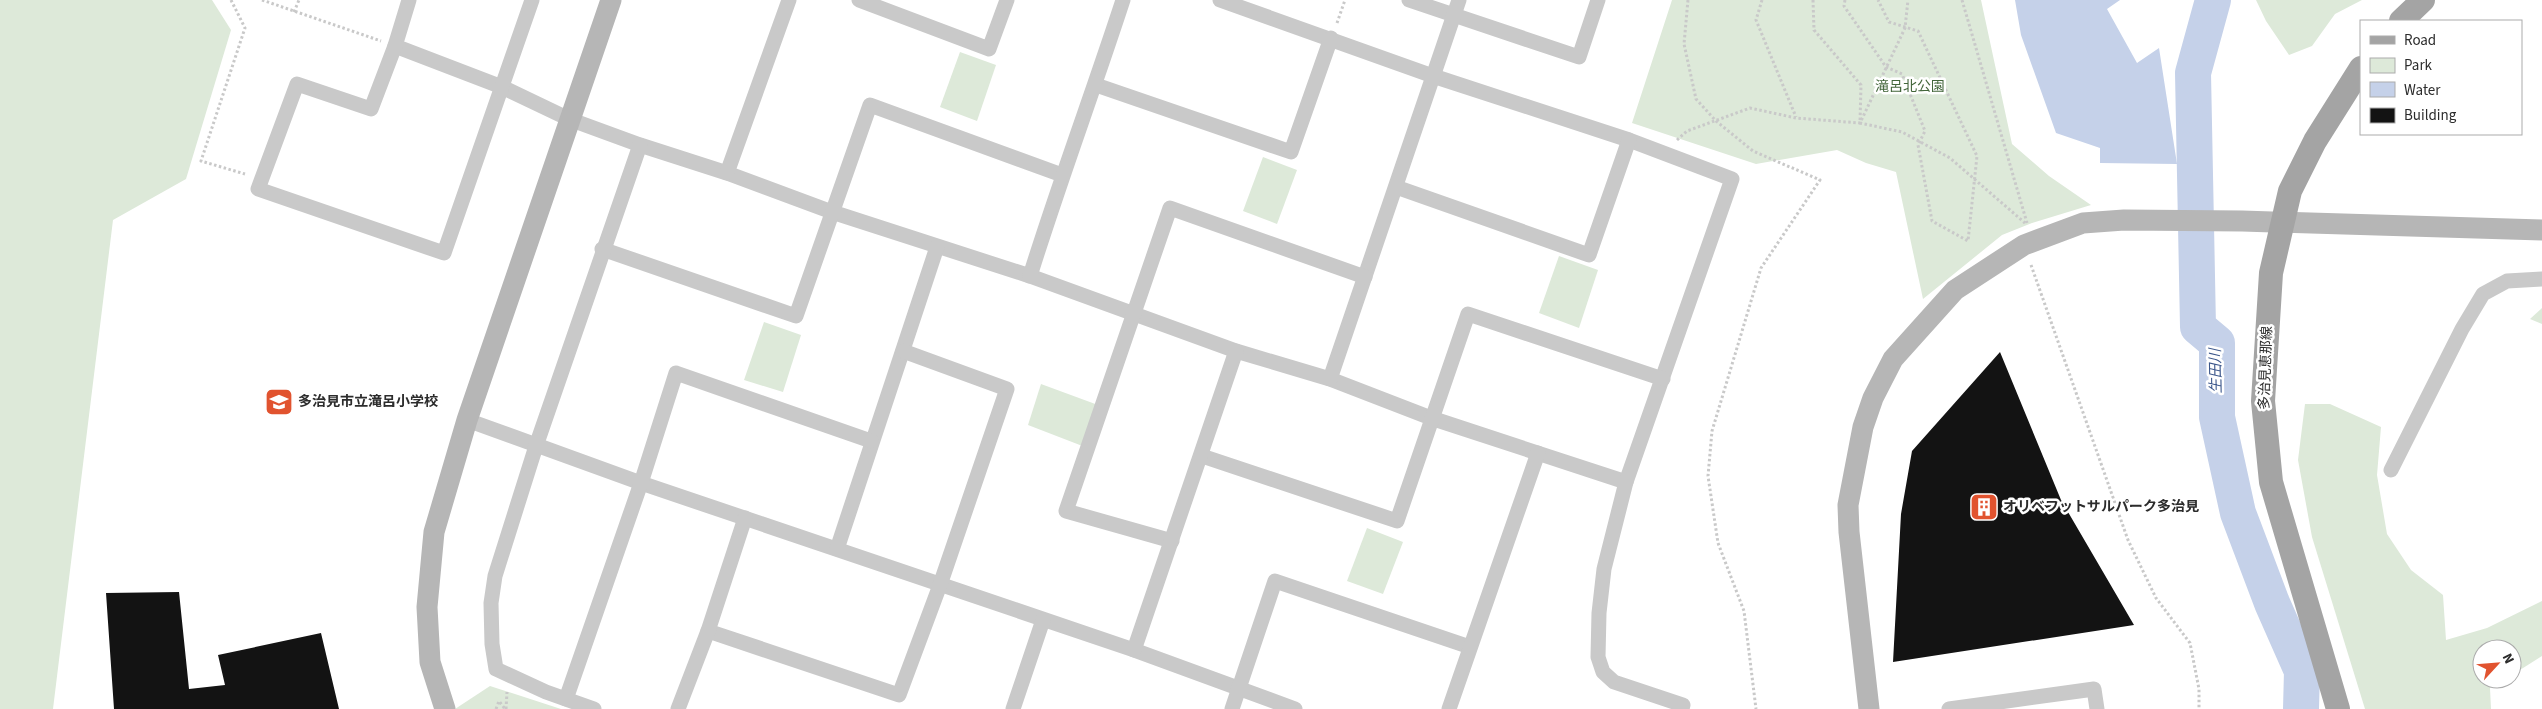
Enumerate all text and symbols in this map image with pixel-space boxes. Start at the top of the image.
legend [2360,20,2522,135]
text: Road [2404,30,2436,51]
text: Park [2404,55,2433,76]
park label: 滝呂北公園 [1875,77,1945,97]
text: Water [2404,80,2441,101]
text: Building [2404,105,2457,126]
street label: 多治見恵那線 [2255,326,2277,410]
water label: 生田川 [2205,346,2227,394]
school or university icon: 多治見市立滝呂小学校 [264,387,294,417]
place label: 多治見市立滝呂小学校 [298,392,438,412]
building icon: オリベフットサルパーク多治見 [1969,492,1999,522]
place label: オリベフットサルパーク多治見 [2003,497,2199,517]
north arrow [2472,639,2522,689]
text: N [2497,650,2519,667]

